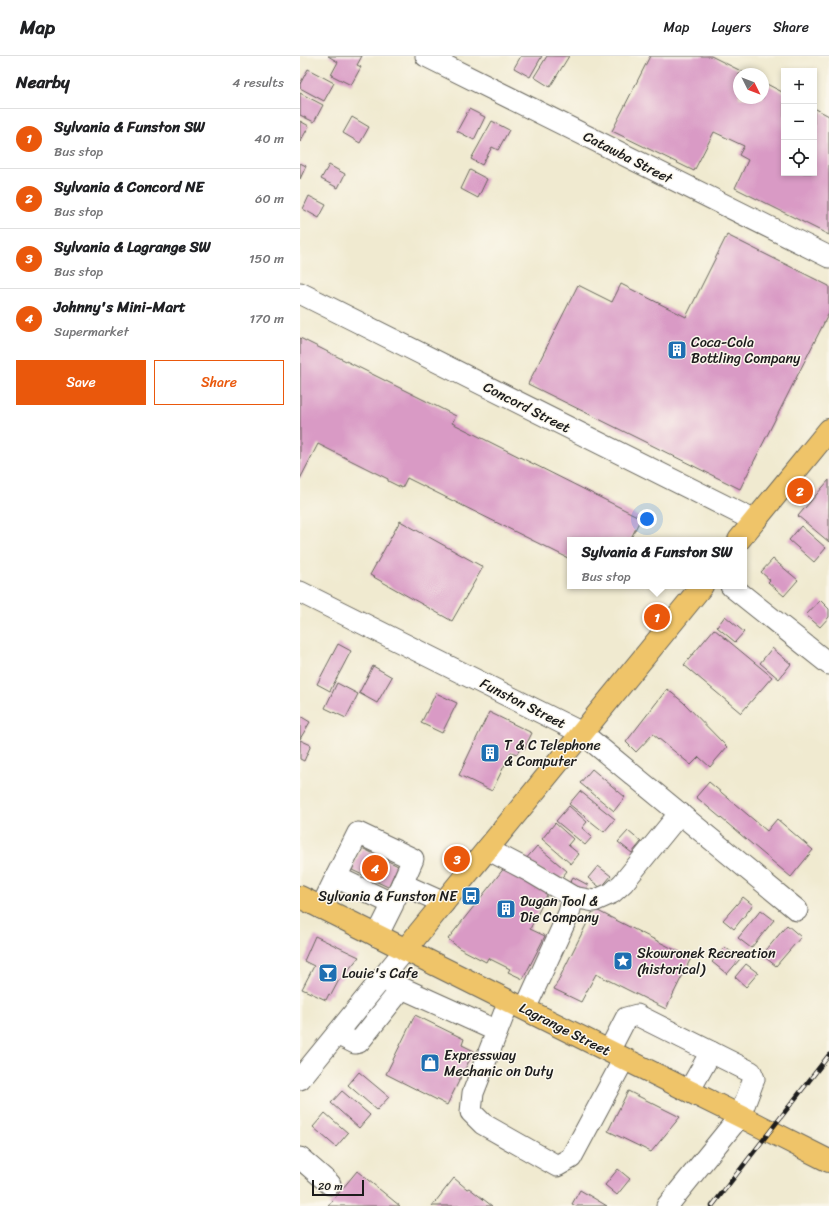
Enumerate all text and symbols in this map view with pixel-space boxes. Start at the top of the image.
text: Map [20,11,55,44]
text: Map [664,15,689,40]
text: Layers [711,15,751,40]
text: Share [773,15,809,40]
text: Nearby [16,67,70,97]
north arrow [733,68,769,104]
map controls [781,68,817,176]
button: + [781,68,817,104]
text: 4 results [232,71,284,94]
button: − [781,104,817,140]
text: Sylvania & Funston SW [54,114,205,140]
street label: Catawba Street [579,124,678,191]
text: 1 [26,127,32,150]
text: 40 m [254,127,284,150]
text: Bus stop [54,140,103,163]
button: locate [781,140,817,176]
text: Sylvania & Concord NE [54,174,204,200]
text: 2 [25,187,33,210]
text: 60 m [255,187,284,210]
text: Bus stop [54,200,103,223]
text: Sylvania & Lagrange SW [54,234,211,260]
text: 3 [25,247,33,270]
text: 150 m [249,247,284,270]
text: Bus stop [54,260,103,283]
text: Johnny's Mini-Mart [54,294,186,320]
text: 4 [25,307,33,330]
text: 170 m [249,307,284,330]
text: Supermarket [54,320,129,343]
place label: Coca-Cola Bottling Company [691,330,801,371]
building icon: Coca-Cola Bottling Company [666,339,688,361]
button: Save [16,360,146,405]
button: Share [154,360,284,405]
street label: Concord Street [479,375,575,440]
pin: 2 [787,476,813,506]
your location [637,509,657,529]
popup [567,537,747,589]
text: Sylvania & Funston SW [581,539,733,565]
text: Bus stop [581,565,631,588]
pin: 1 [644,602,670,632]
street label: Funston Street [475,671,570,736]
place label: T & C Telephone & Computer [504,733,601,774]
building icon: T & C Telephone & Computer [479,742,501,764]
pin: 3 [444,844,470,874]
pin: 4 [362,853,388,883]
place label: Sylvania & Funston NE [318,884,458,909]
bus stop icon: Sylvania & Funston NE [460,885,482,907]
place label: Dugan Tool & Die Company [520,889,600,930]
building icon: Dugan Tool & Die Company [495,898,517,920]
place label: Skowronek Recreation (historical) [637,941,776,982]
place icon: Skowronek Recreation (historical) [612,950,634,972]
place label: Louie's Cafe [342,961,418,986]
bar icon: Louie's Cafe [317,962,339,984]
street label: Lagrange Street [515,996,615,1063]
place label: Expressway Mechanic on Duty [444,1043,554,1084]
shop icon: Expressway Mechanic on Duty [419,1052,441,1074]
text: 20 m [318,1177,343,1196]
scale bar [312,1178,364,1197]

